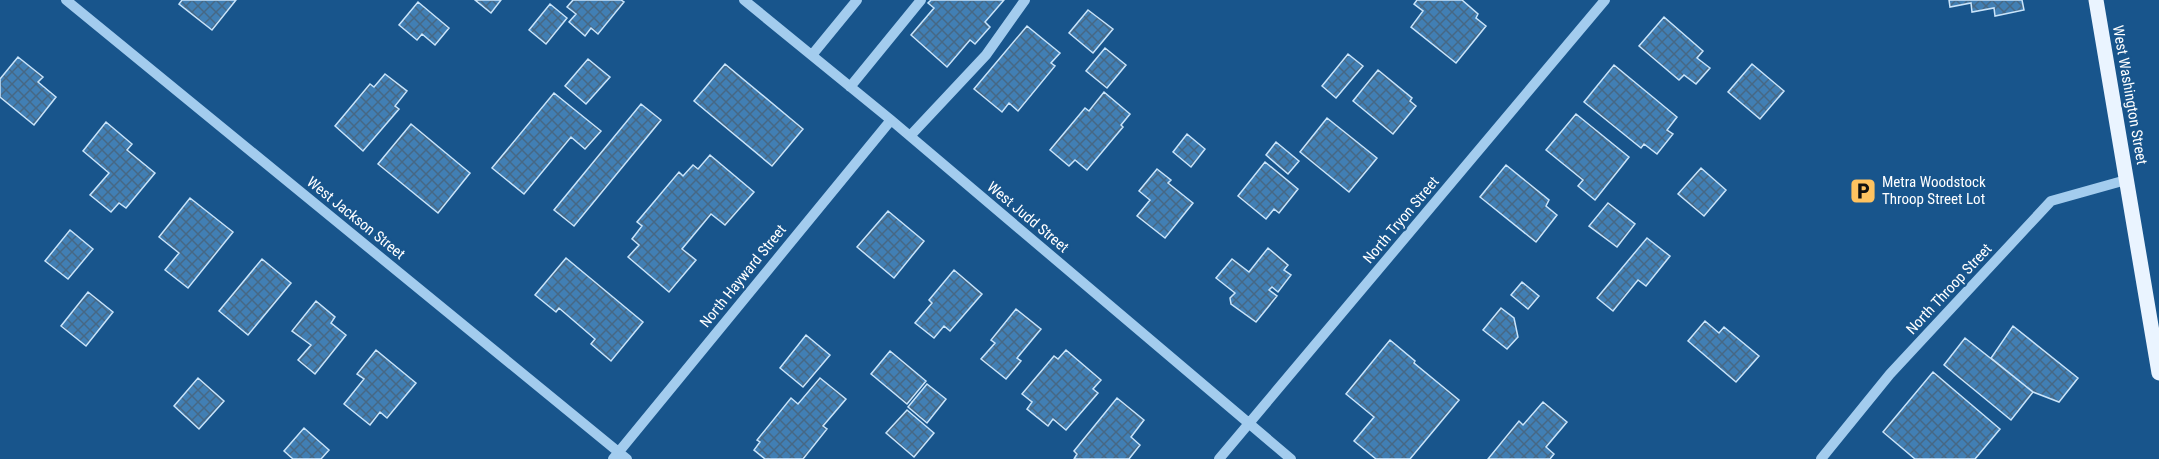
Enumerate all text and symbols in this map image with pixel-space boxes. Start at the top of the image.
street label: West Washington Street [2109,24,2151,166]
street label: West Jackson Street [303,173,409,263]
street label: North Tryon Street [1359,173,1443,267]
place label: Metra Woodstock Throop Street Lot [1882,173,1986,208]
parking icon: Metra Woodstock Throop Street Lot [1848,176,1878,206]
street label: West Judd Street [984,178,1072,256]
street label: North Hayward Street [696,221,790,331]
street label: North Throop Street [1902,240,1996,338]

